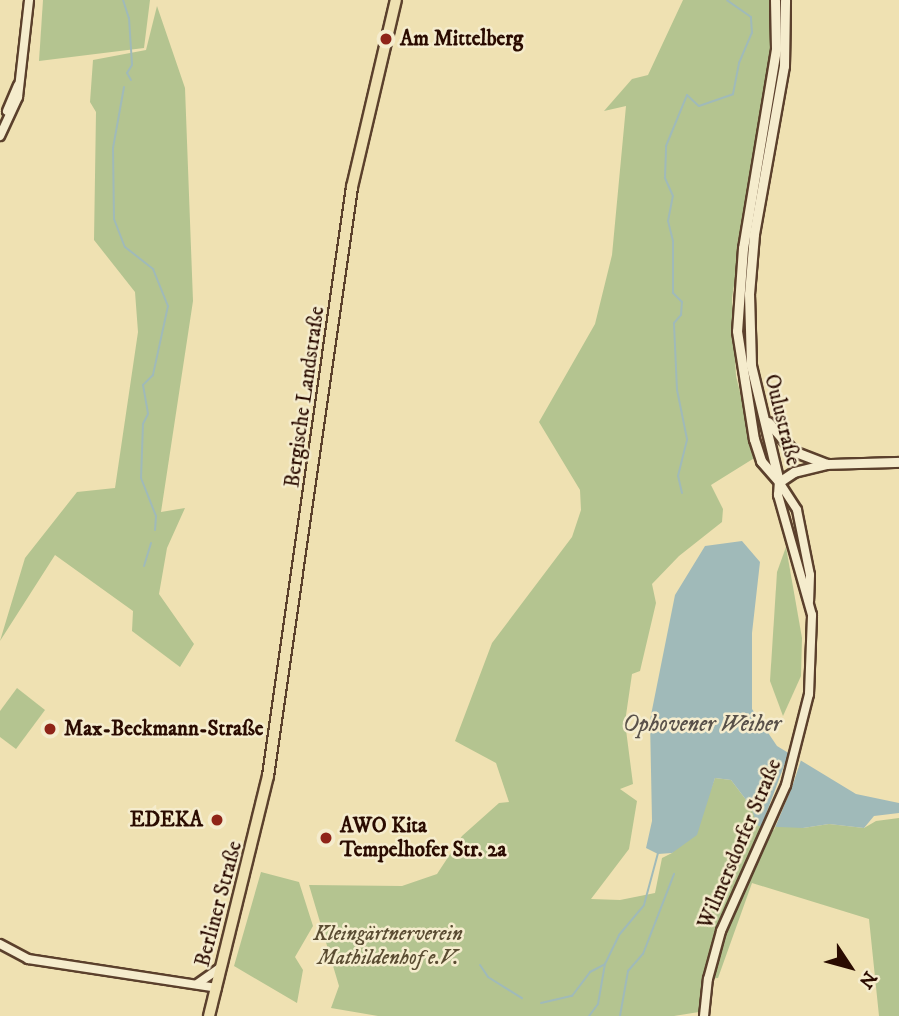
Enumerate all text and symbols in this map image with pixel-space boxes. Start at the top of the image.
place label: Am Mittelberg [400,26,523,52]
marker: Am Mittelberg [378,31,394,47]
street label: Bergische Landstraße [280,305,330,489]
street label: Oulustraße [758,372,806,468]
water label: Ophovener Weiher [623,711,781,739]
place label: Max-Beckmann-Straße [64,716,263,742]
marker: Max-Beckmann-Straße [42,721,58,737]
street label: Wilmersdorfer Straße [693,755,787,933]
place label: EDEKA [130,807,203,833]
marker: EDEKA [209,812,225,828]
place label: AWO Kita Tempelhofer Str. 2a [340,813,506,863]
marker: AWO Kita Tempelhofer Str. 2a [318,830,334,846]
street label: Berliner Straße [190,838,248,970]
park label: Kleingärtnerverein Mathildenhof e.V. [313,921,463,971]
north arrow [815,932,885,1002]
text: N [854,967,881,993]

